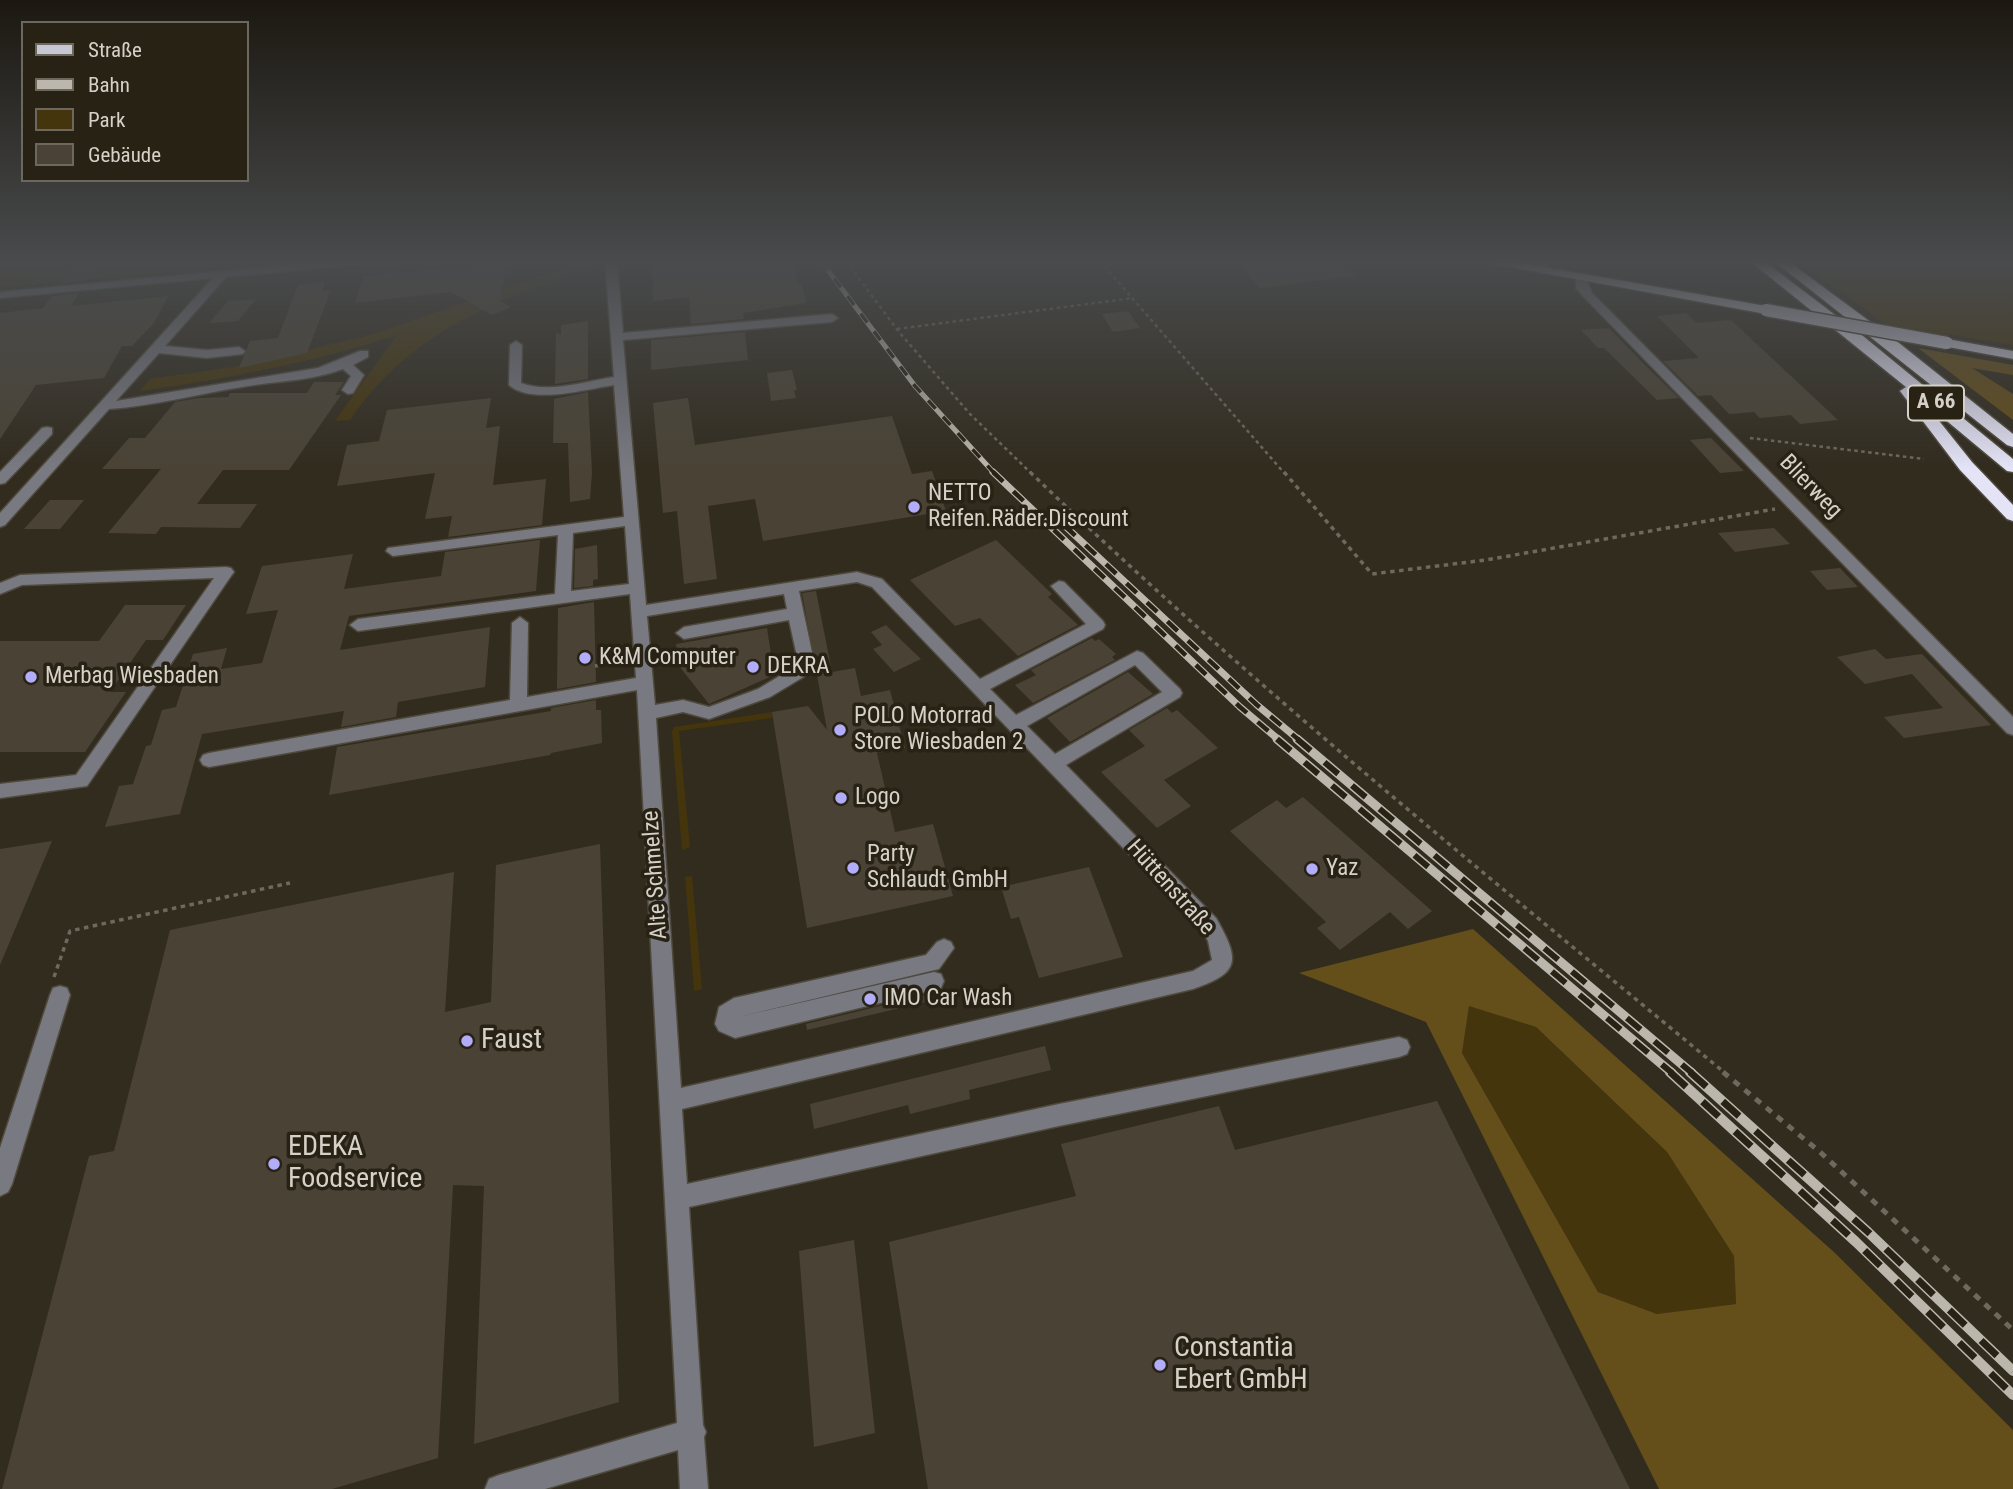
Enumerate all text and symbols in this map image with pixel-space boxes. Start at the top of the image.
legend [21,21,248,182]
text: Straße [88,38,142,62]
text: Bahn [88,73,130,97]
text: Park [88,108,125,132]
text: Gebäude [88,143,161,167]
road number: A 66 [1908,386,1964,420]
street label: Blierweg [1773,449,1847,525]
place label: NETTO Reifen.Räder.Discount [928,480,1128,534]
marker: NETTO Reifen.Räder.Discount [906,499,922,515]
place label: K&M Computer [599,644,736,672]
marker: K&M Computer [577,650,593,666]
place label: DEKRA [767,653,830,681]
marker: DEKRA [745,659,761,675]
place label: Merbag Wiesbaden [45,663,219,691]
marker: Merbag Wiesbaden [23,669,39,685]
place label: POLO Motorrad Store Wiesbaden 2 [854,703,1023,757]
marker: POLO Motorrad Store Wiesbaden 2 [832,722,848,738]
place label: Logo [855,784,900,812]
marker: Logo [833,790,849,806]
street label: Alte Schmelze [638,810,674,940]
street label: Hüttenstraße [1120,835,1220,941]
place label: Party Schlaudt GmbH [867,841,1008,895]
place label: Yaz [1326,855,1358,883]
marker: Party Schlaudt GmbH [845,860,861,876]
marker: Yaz [1304,861,1320,877]
place label: IMO Car Wash [884,985,1012,1013]
marker: IMO Car Wash [862,991,878,1007]
place label: Faust [481,1024,542,1058]
marker: Faust [459,1033,475,1049]
place label: EDEKA Foodservice [288,1131,422,1197]
marker: EDEKA Foodservice [266,1156,282,1172]
place label: Constantia Ebert GmbH [1174,1332,1308,1398]
marker: Constantia Ebert GmbH [1152,1357,1168,1373]

